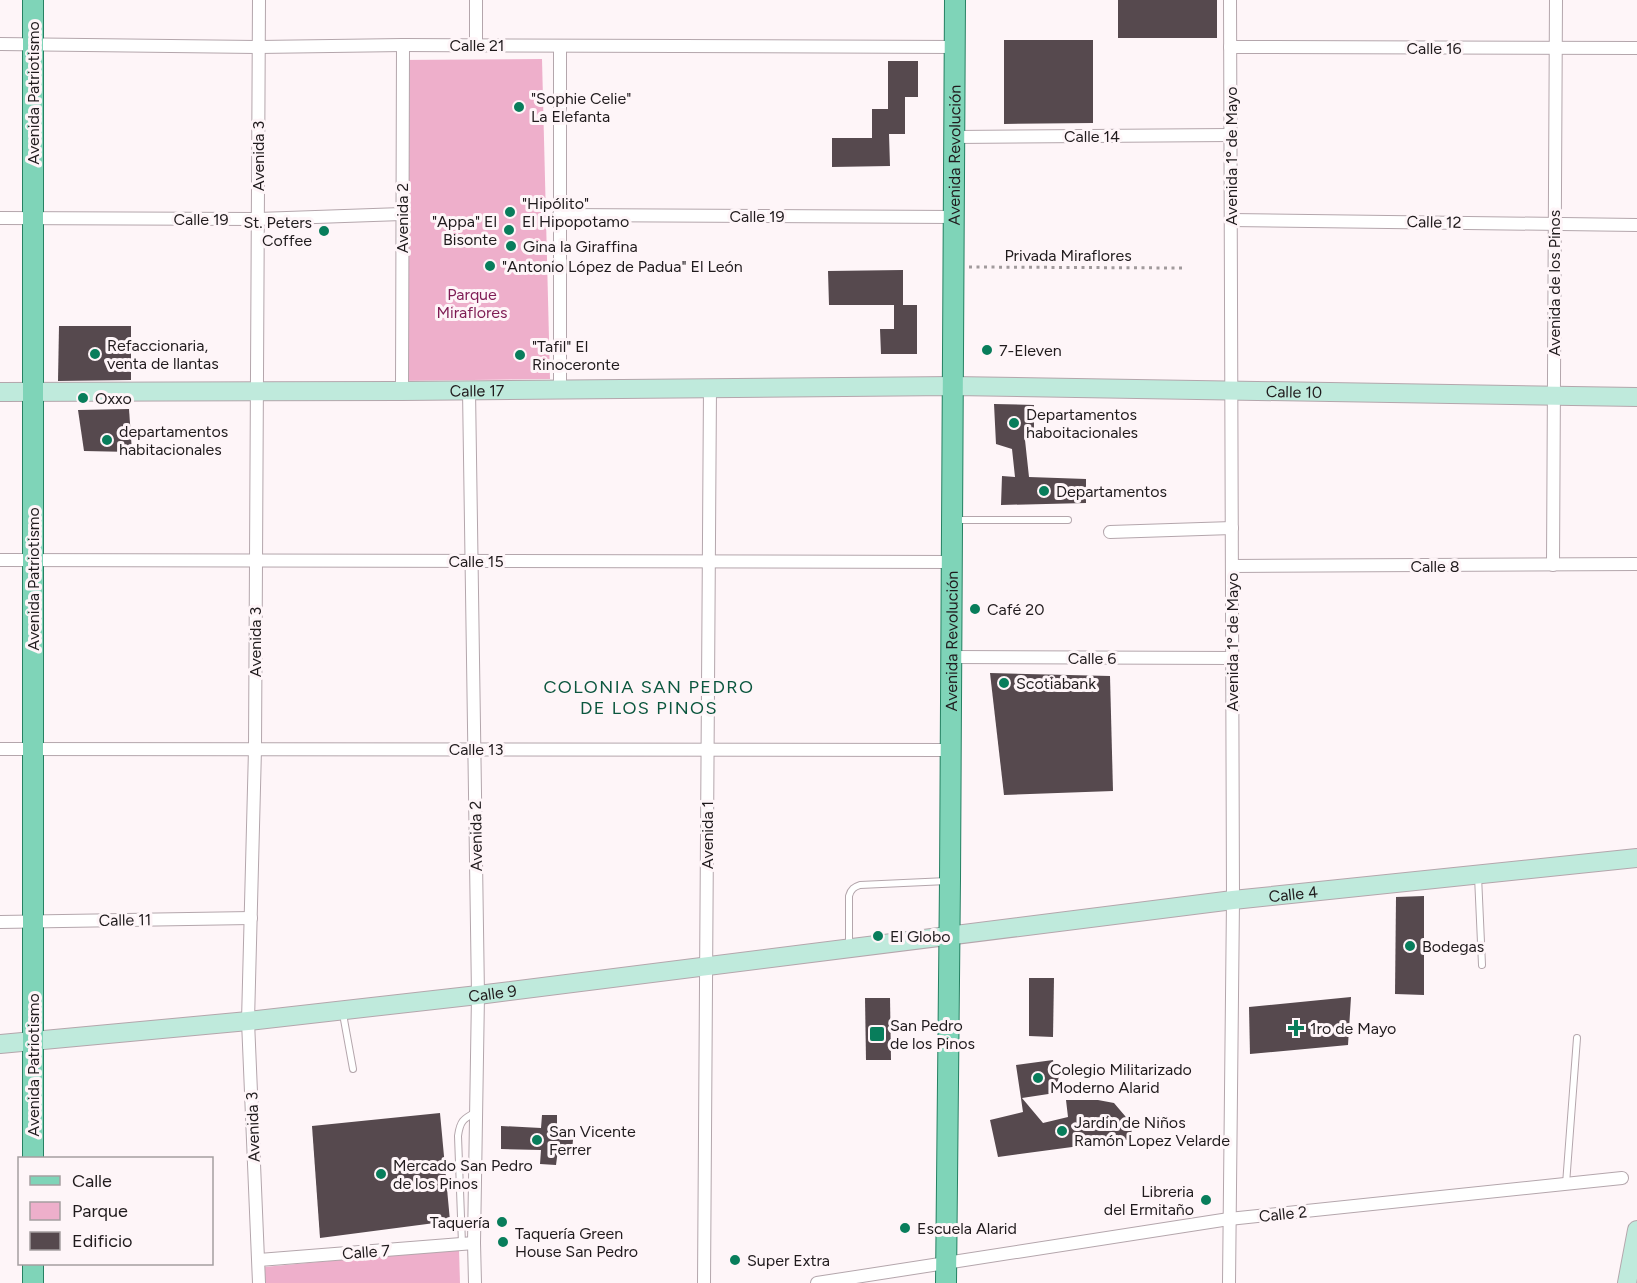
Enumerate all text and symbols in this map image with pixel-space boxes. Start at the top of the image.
street label: Avenida Patriotismo [24,21,43,165]
street label: Calle 21 [450,36,504,55]
street label: Calle 16 [1406,39,1462,58]
street label: Avenida Revolución [944,85,964,225]
street label: Avenida 1º de Mayo [1222,86,1241,226]
place label: "Sophie Celie" La Elefanta [531,89,631,126]
marker: "Sophie Celie" La Elefanta [512,100,526,114]
street label: Avenida 3 [249,121,268,191]
street label: Calle 14 [1064,127,1120,146]
street label: Avenida 2 [393,183,412,253]
place label: "Hipólito" El Hipopotamo [522,194,629,231]
marker: "Hipólito" El Hipopotamo [503,205,517,219]
street label: Calle 19 [729,207,785,226]
street label: Calle 19 [173,210,229,229]
street label: Avenida de los Pinos [1545,210,1564,356]
place label: "Appa" El Bisonte [432,212,497,249]
street label: Calle 12 [1406,212,1462,232]
place label: St. Peters Coffee [243,213,312,250]
marker: "Appa" El Bisonte [502,223,516,237]
marker: St. Peters Coffee [317,224,331,238]
place label: Gina la Giraffina [523,237,638,256]
marker: Gina la Giraffina [504,239,518,253]
street label: Privada Miraflores [1004,246,1132,265]
place label: "Antonio López de Padua" El León [502,257,743,276]
marker: "Antonio López de Padua" El León [483,259,497,273]
park label: Parque Miraflores [436,285,508,322]
place label: Refaccionaria, venta de llantas [107,336,219,373]
place label: "Tafil" El Rinoceronte [532,337,620,374]
place label: 7-Eleven [999,341,1062,360]
marker: 7-Eleven [980,343,994,357]
marker: Refaccionaria, venta de llantas [88,347,102,361]
marker: "Tafil" El Rinoceronte [513,348,527,362]
street label: Calle 17 [450,381,505,400]
street label: Calle 10 [1266,382,1322,401]
place label: Oxxo [95,389,132,408]
marker: Oxxo [76,391,90,405]
place label: Departamentos haboitacionales [1026,405,1138,442]
marker: Departamentos haboitacionales [1007,416,1021,430]
place label: departamentos habitacionales [119,422,228,459]
marker: departamentos habitacionales [100,433,114,447]
place label: Departamentos [1056,482,1167,501]
marker: Departamentos [1037,484,1051,498]
street label: Avenida Patriotismo [24,507,43,651]
street label: Calle 15 [448,552,504,571]
street label: Calle 8 [1410,557,1460,576]
street label: Avenida Revolución [941,571,961,711]
street label: Avenida 1º de Mayo [1223,572,1242,712]
place label: Café 20 [987,600,1044,619]
marker: Café 20 [968,602,982,616]
street label: Avenida 3 [246,607,265,677]
street label: Calle 6 [1068,649,1116,668]
place label: Scotiabank [1016,674,1096,693]
district label: COLONIA SAN PEDRO DE LOS PINOS [543,676,755,719]
marker: Scotiabank [997,676,1011,690]
street label: Calle 13 [449,740,503,759]
street label: Avenida 2 [466,801,486,871]
street label: Avenida 1 [698,801,717,869]
street label: Calle 4 [1268,882,1319,906]
street label: Calle 11 [99,910,151,930]
place label: El Globo [890,927,951,946]
marker: El Globo [871,929,885,943]
place label: Bodegas [1422,937,1484,956]
marker: Bodegas [1403,939,1417,953]
street label: Calle 9 [467,981,518,1006]
street label: Avenida Patriotismo [24,993,43,1137]
place label: San Pedro de los Pinos [890,1016,975,1053]
marker: 1ro de Mayo [1287,1019,1305,1037]
place label: 1ro de Mayo [1310,1019,1396,1038]
marker: San Pedro de los Pinos [868,1025,886,1043]
place label: Colegio Militarizado Moderno Alarid [1050,1060,1192,1097]
marker: Colegio Militarizado Moderno Alarid [1031,1071,1045,1085]
street label: Avenida 3 [242,1092,264,1162]
place label: Jardin de Niños Ramón Lopez Velarde [1074,1113,1230,1150]
place label: San Vicente Ferrer [549,1122,636,1159]
marker: Jardin de Niños Ramón Lopez Velarde [1055,1124,1069,1138]
marker: San Vicente Ferrer [530,1133,544,1147]
place label: Mercado San Pedro de los Pinos [393,1156,533,1193]
legend [18,1157,213,1265]
marker: Mercado San Pedro de los Pinos [374,1167,388,1181]
text: Calle [72,1170,112,1192]
place label: Libreria del Ermitaño [1104,1182,1194,1219]
marker: Libreria del Ermitaño [1199,1193,1213,1207]
text: Parque [72,1200,128,1222]
street label: Calle 2 [1258,1202,1308,1226]
place label: Taquería [430,1213,490,1232]
marker: Taquería [495,1215,509,1229]
place label: Escuela Alarid [917,1219,1017,1238]
marker: Escuela Alarid [898,1221,912,1235]
place label: Taquería Green House San Pedro [515,1224,638,1261]
text: Edificio [72,1230,133,1252]
marker: Taquería Green House San Pedro [496,1235,510,1249]
street label: Calle 7 [341,1241,391,1263]
place label: Super Extra [747,1251,830,1270]
marker: Super Extra [728,1253,742,1267]

